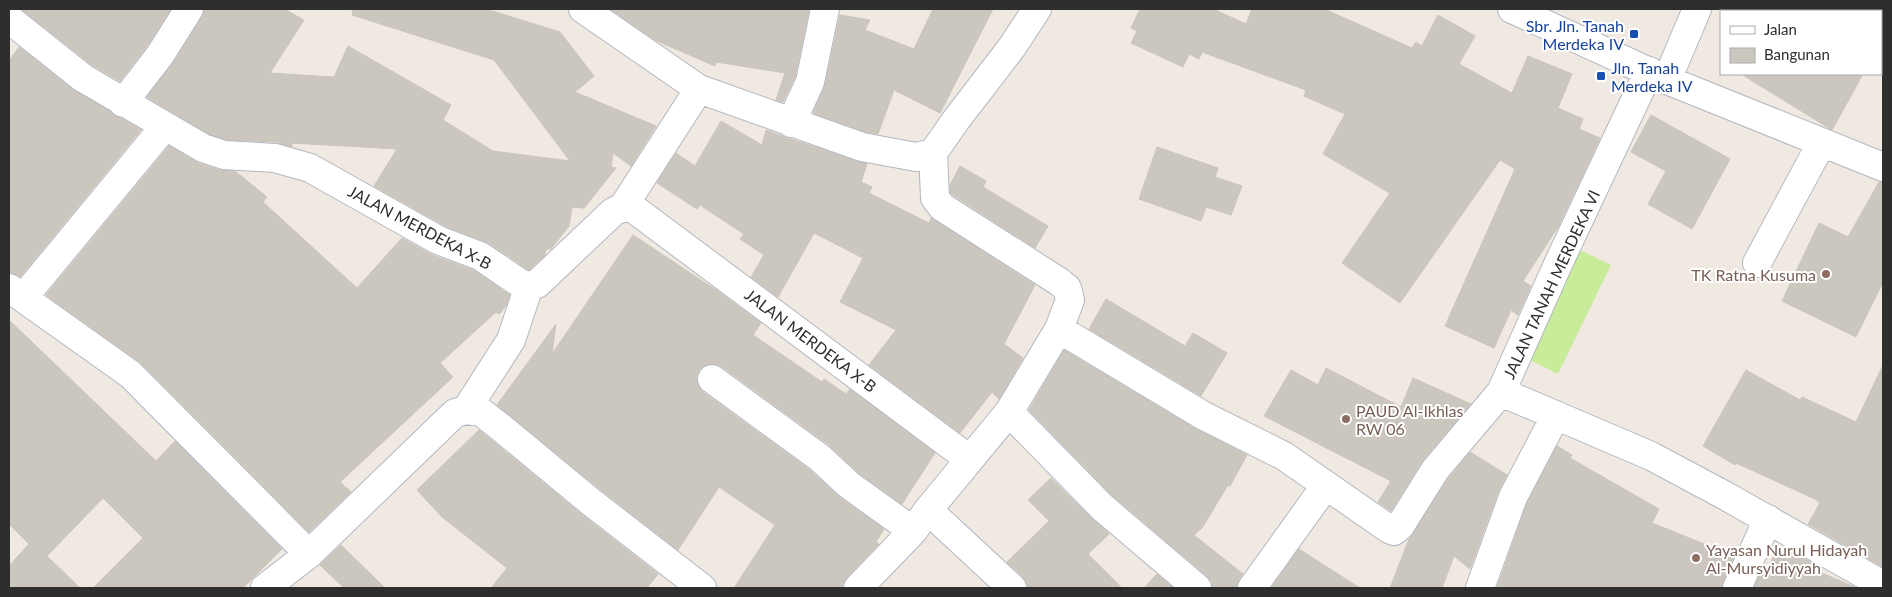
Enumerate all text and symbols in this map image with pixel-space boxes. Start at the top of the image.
legend [1720,10,1882,75]
place label: Sbr. Jln. Tanah Merdeka IV [1526,16,1624,53]
text: Jalan [1764,20,1797,38]
marker: Sbr. Jln. Tanah Merdeka IV [1628,28,1640,40]
text: Bangunan [1764,45,1830,63]
place label: Jln. Tanah Merdeka IV [1611,58,1693,95]
marker: Jln. Tanah Merdeka IV [1595,70,1607,82]
street label: JALAN MERDEKA X-B [345,181,495,273]
street label: JALAN TANAH MERDEKA VI [1499,187,1603,381]
place label: TK Ratna Kusuma [1691,265,1816,284]
marker: TK Ratna Kusuma [1820,268,1832,280]
street label: JALAN MERDEKA X-B [742,284,880,396]
place label: PAUD Al-Ikhlas RW 06 [1356,401,1464,438]
marker: PAUD Al-Ikhlas RW 06 [1340,413,1352,425]
place label: Yayasan Nurul Hidayah Al-Mursyidiyyah [1706,540,1867,577]
marker: Yayasan Nurul Hidayah Al-Mursyidiyyah [1690,552,1702,564]

